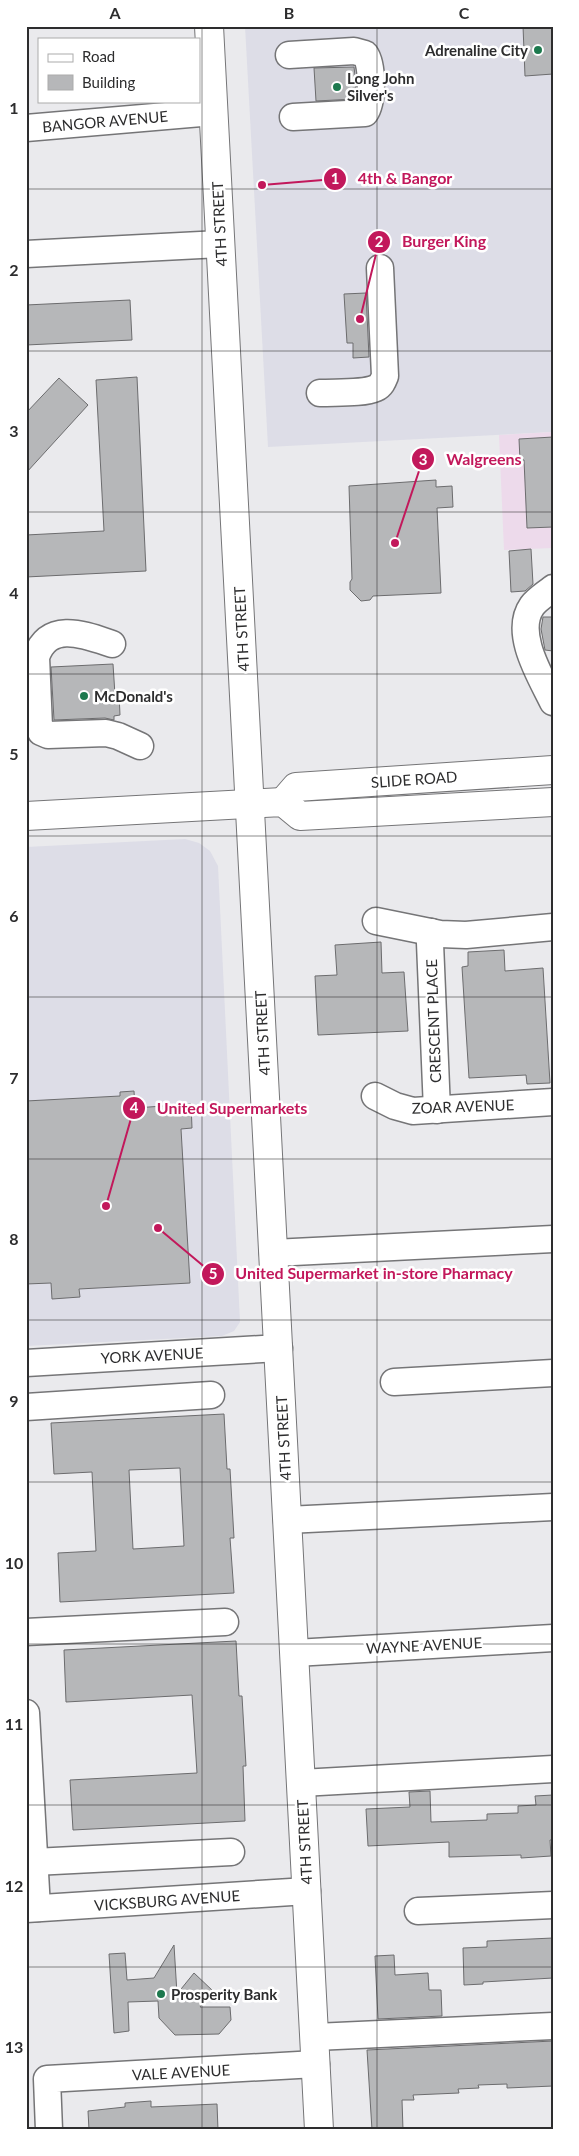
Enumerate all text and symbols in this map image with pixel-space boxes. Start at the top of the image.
text: A [108,3,121,22]
text: B [284,3,294,22]
text: C [459,3,470,22]
legend [38,38,200,102]
place label: Adrenaline City [424,41,528,59]
marker: Adrenaline City [532,44,544,56]
text: Road [82,47,115,65]
place label: Long John Silver's [347,69,414,104]
text: Building [82,73,135,91]
marker: Long John Silver's [331,81,343,93]
text: 1 [9,98,19,117]
street label: BANGOR AVENUE [41,107,169,135]
callout: 4th & Bangor [323,163,462,194]
text: 4th & Bangor [358,168,452,187]
text: 1 [331,169,339,187]
street label: 4TH STREET [208,181,230,267]
callout: Burger King [367,226,496,257]
text: Burger King [402,231,487,250]
text: 2 [375,232,384,250]
text: 2 [9,260,19,279]
text: 3 [9,421,19,440]
callout: Walgreens [411,444,531,475]
text: Walgreens [446,449,522,468]
text: 3 [419,450,427,468]
text: 4 [9,583,19,602]
street label: 4TH STREET [230,586,252,672]
place label: McDonald's [94,687,173,705]
marker: McDonald's [78,690,90,702]
text: 5 [9,744,19,763]
street label: SLIDE ROAD [370,767,458,791]
text: 6 [9,906,19,925]
street label: CRESCENT PLACE [422,959,444,1083]
street label: 4TH STREET [251,990,273,1076]
text: 7 [9,1068,19,1087]
callout: United Supermarkets [122,1092,317,1123]
street label: ZOAR AVENUE [411,1095,515,1117]
text: 4 [130,1098,139,1116]
text: United Supermarkets [157,1098,307,1117]
text: 8 [9,1229,19,1248]
callout: United Supermarket in-store Pharmacy [200,1258,522,1289]
text: United Supermarket in-store Pharmacy [235,1263,513,1282]
text: 5 [209,1264,217,1282]
street label: YORK AVENUE [100,1343,204,1367]
text: 9 [9,1391,19,1410]
street label: 4TH STREET [272,1395,294,1481]
text: 10 [5,1553,23,1572]
street label: WAYNE AVENUE [366,1633,482,1657]
text: 11 [5,1714,23,1733]
street label: 4TH STREET [293,1799,315,1885]
text: 12 [5,1876,23,1895]
street label: VICKSBURG AVENUE [94,1886,240,1914]
place label: Prosperity Bank [171,1985,278,2003]
marker: Prosperity Bank [155,1988,167,2000]
text: 13 [5,2037,23,2056]
street label: VALE AVENUE [131,2060,231,2084]

